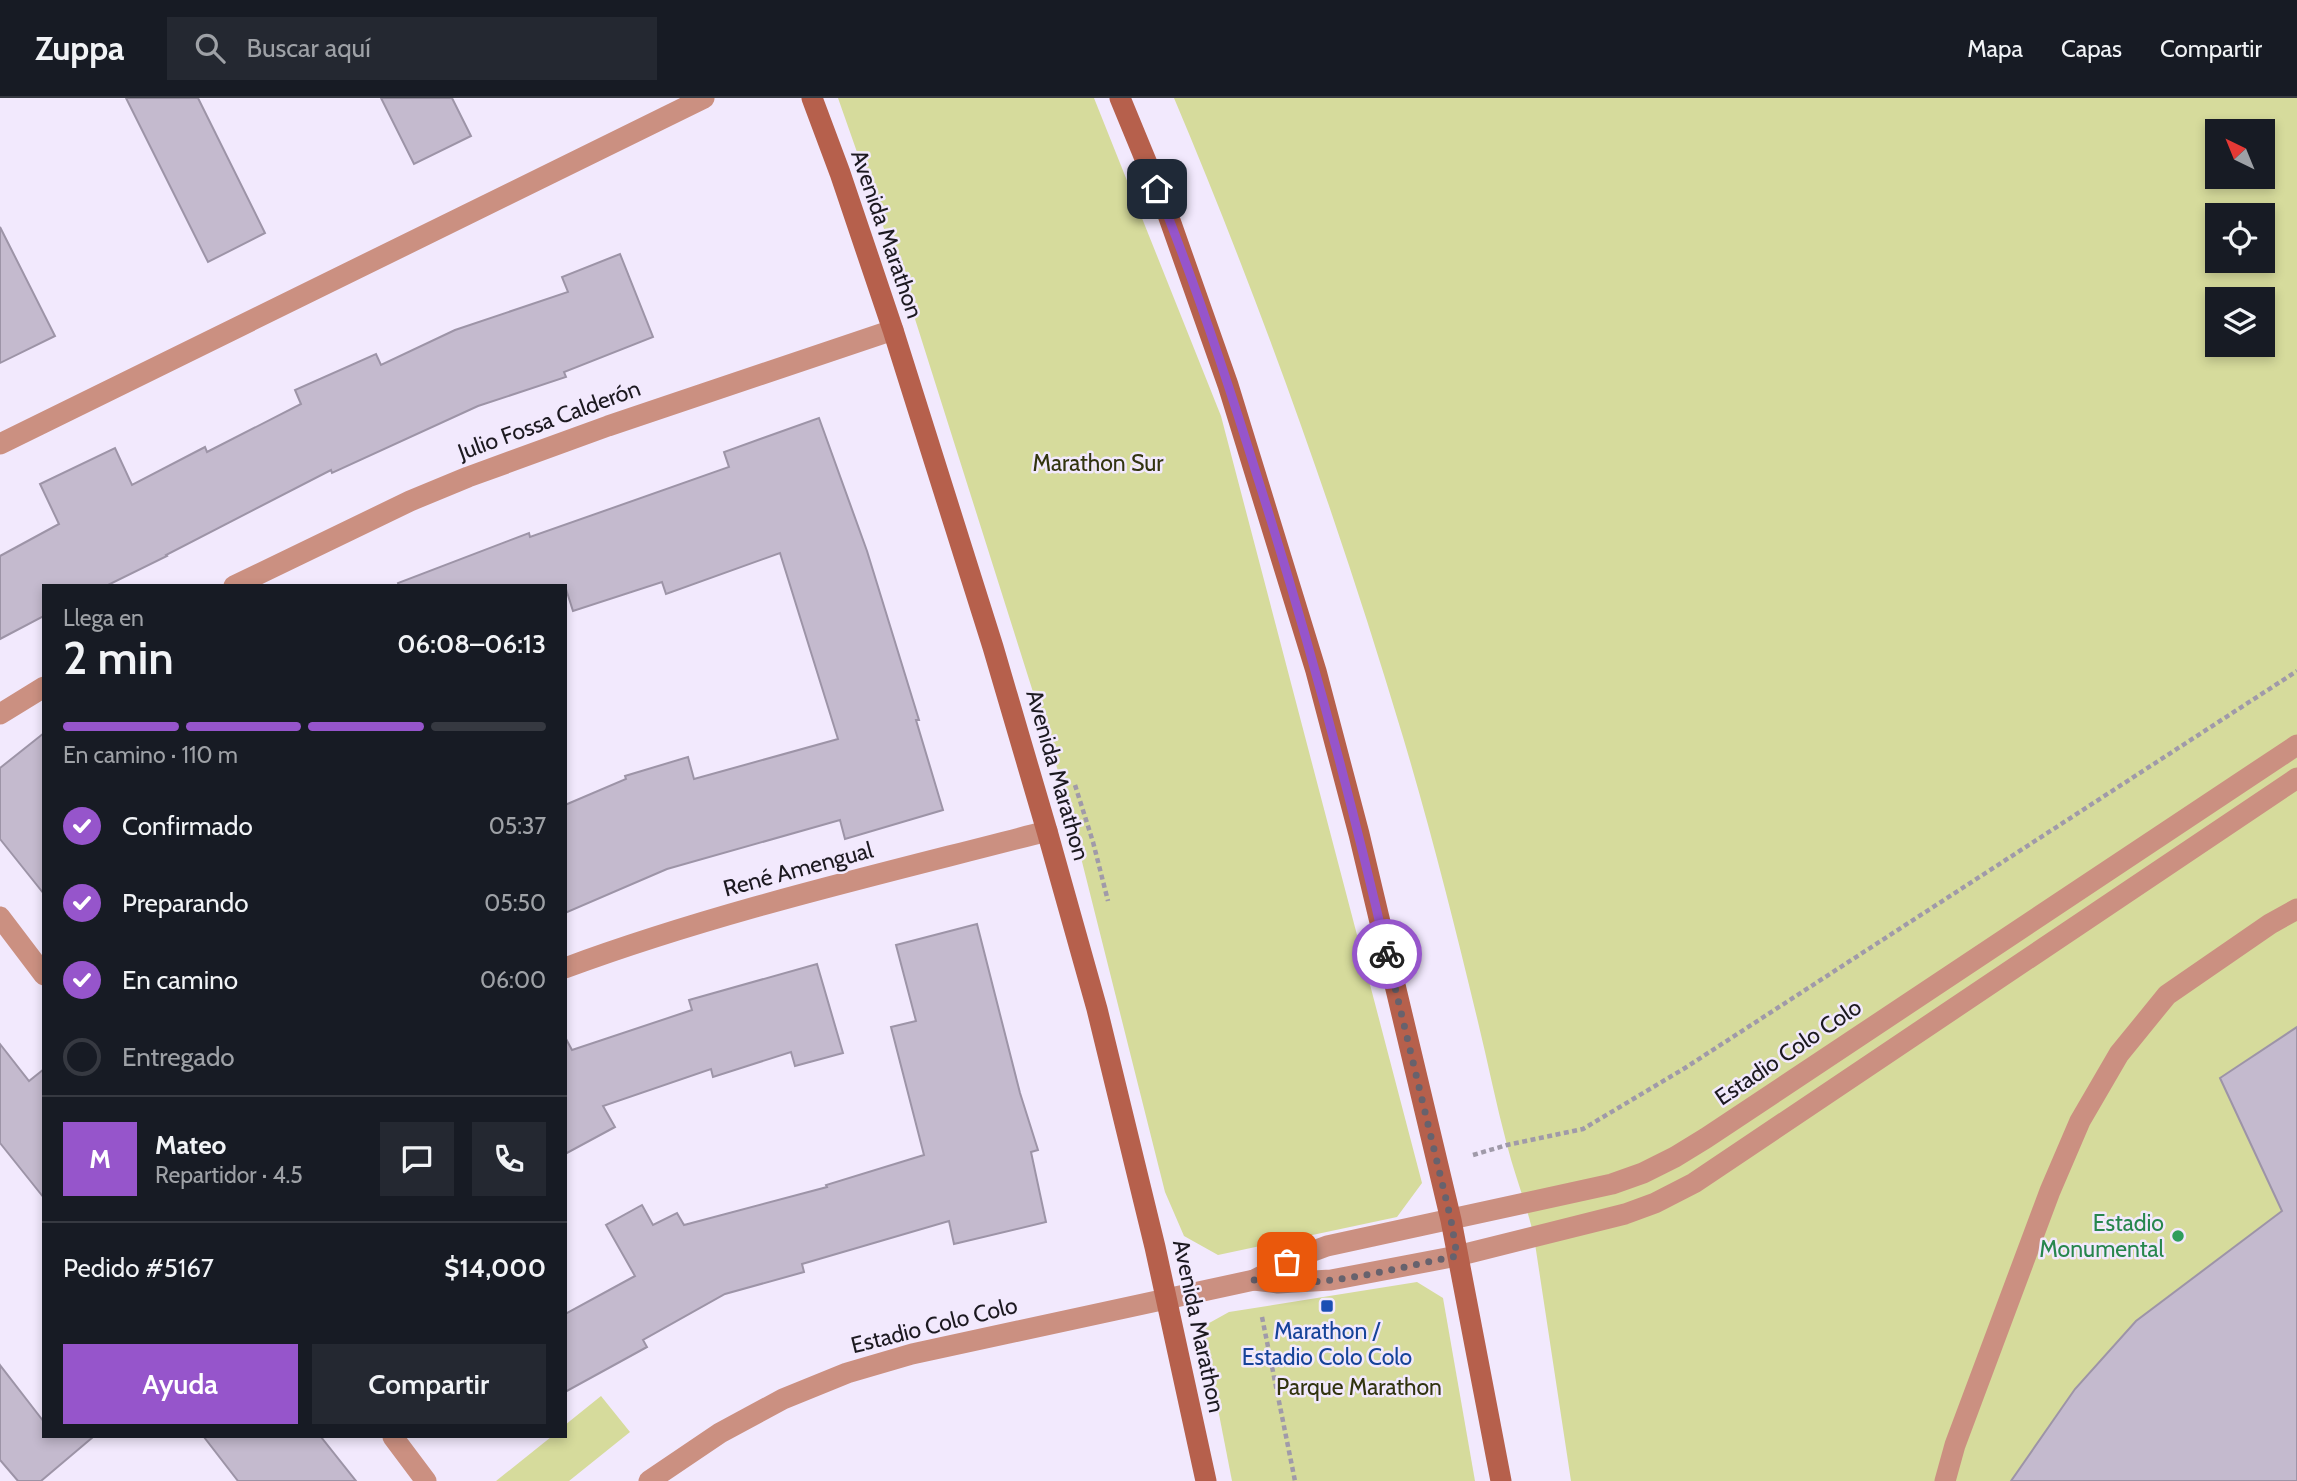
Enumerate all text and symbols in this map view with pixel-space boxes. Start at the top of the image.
search box [167,17,657,80]
text: Zuppa [35,28,125,68]
icon: search [191,29,229,67]
text: Buscar aquí [247,32,371,64]
text: Mapa [1967,34,2023,63]
text: Capas [2061,34,2122,63]
text: Compartir [2160,34,2262,63]
north arrow [2205,119,2275,189]
map controls [2205,119,2275,357]
street label: Avenida Marathon [845,146,929,322]
pin [1127,159,1187,219]
icon: home [1138,170,1176,208]
button: locate [2205,203,2275,273]
button: layers [2205,287,2275,357]
street label: Julio Fossa Calderón [453,374,644,466]
park label: Marathon Sur [1032,449,1164,477]
text: Llega en [63,604,144,632]
text: 06:08–06:13 [397,628,546,660]
text: 2 min [63,630,174,686]
street label: Avenida Marathon [1020,686,1096,864]
text: En camino · 110 m [63,741,238,769]
icon: check [63,807,101,845]
text: Confirmado [122,810,253,842]
text: 05:37 [489,812,546,840]
street label: René Amengual [720,835,877,902]
icon: check [63,884,101,922]
text: Preparando [122,887,249,919]
text: 05:50 [484,889,546,917]
courier [1352,919,1422,989]
icon: bike [1368,935,1406,973]
icon: check [63,961,101,999]
text: En camino [122,964,238,996]
text: 06:00 [480,966,546,994]
street label: Estadio Colo Colo [1709,993,1867,1111]
text: Entregado [122,1041,235,1073]
button: chat [380,1122,454,1196]
button: phone [472,1122,546,1196]
text: Mateo [155,1129,226,1161]
text: M [89,1143,111,1175]
text: Repartidor · 4.5 [155,1161,303,1189]
place label: Estadio Monumental [2039,1209,2165,1263]
marker: Estadio Monumental [2170,1228,2186,1244]
pin [1257,1232,1317,1292]
street label: Avenida Marathon [1167,1237,1231,1415]
icon: bag [1268,1243,1306,1281]
text: Pedido #5167 [63,1252,214,1284]
text: $14,000 [444,1252,546,1284]
street label: Estadio Colo Colo [848,1291,1020,1359]
marker: Marathon / Estadio Colo Colo [1319,1298,1335,1314]
place label: Marathon / Estadio Colo Colo [1242,1317,1412,1371]
button: Ayuda [63,1344,298,1424]
button: Compartir [312,1344,546,1424]
park label: Parque Marathon [1276,1373,1442,1401]

